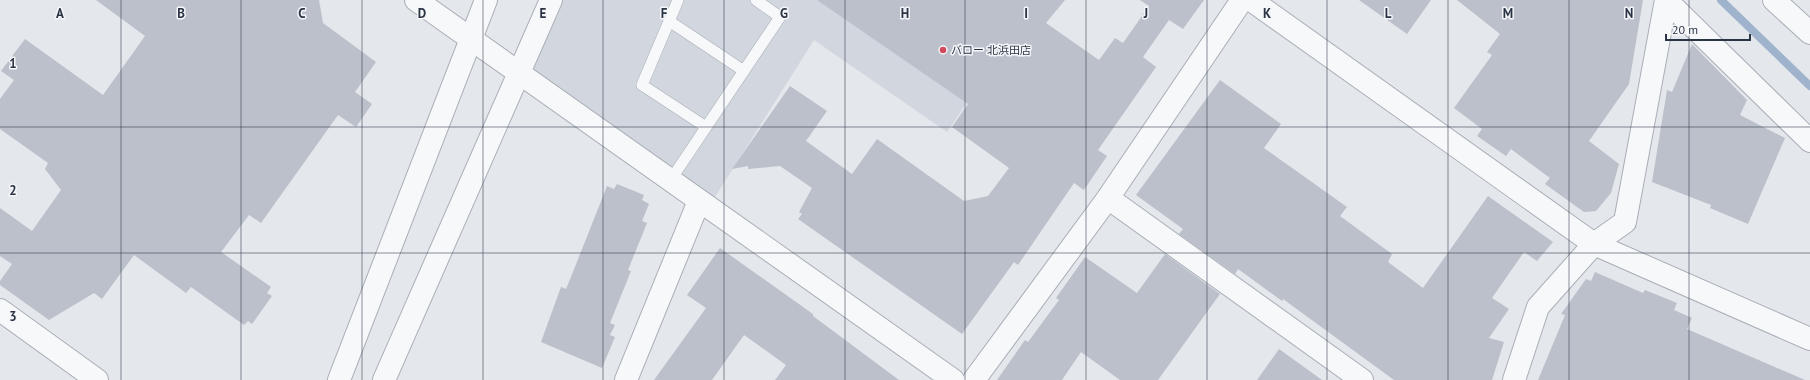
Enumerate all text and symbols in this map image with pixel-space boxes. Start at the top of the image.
text: A [56,5,64,22]
text: B [177,5,185,22]
text: C [298,5,306,22]
text: D [418,5,426,22]
text: E [540,5,547,22]
text: F [661,5,668,22]
text: G [780,5,788,22]
text: H [901,5,909,22]
text: I [1024,5,1028,22]
text: J [1143,5,1148,22]
text: K [1263,5,1271,22]
text: L [1385,5,1392,22]
text: M [1503,5,1513,22]
text: N [1625,5,1633,22]
scale bar [1666,16,1750,42]
text: 20 m [1672,22,1698,37]
place label: バロー 北浜田店 [951,43,1031,57]
marker: バロー 北浜田店 [938,45,948,55]
text: 1 [9,55,17,72]
text: 2 [9,182,17,199]
text: 3 [9,308,17,325]

